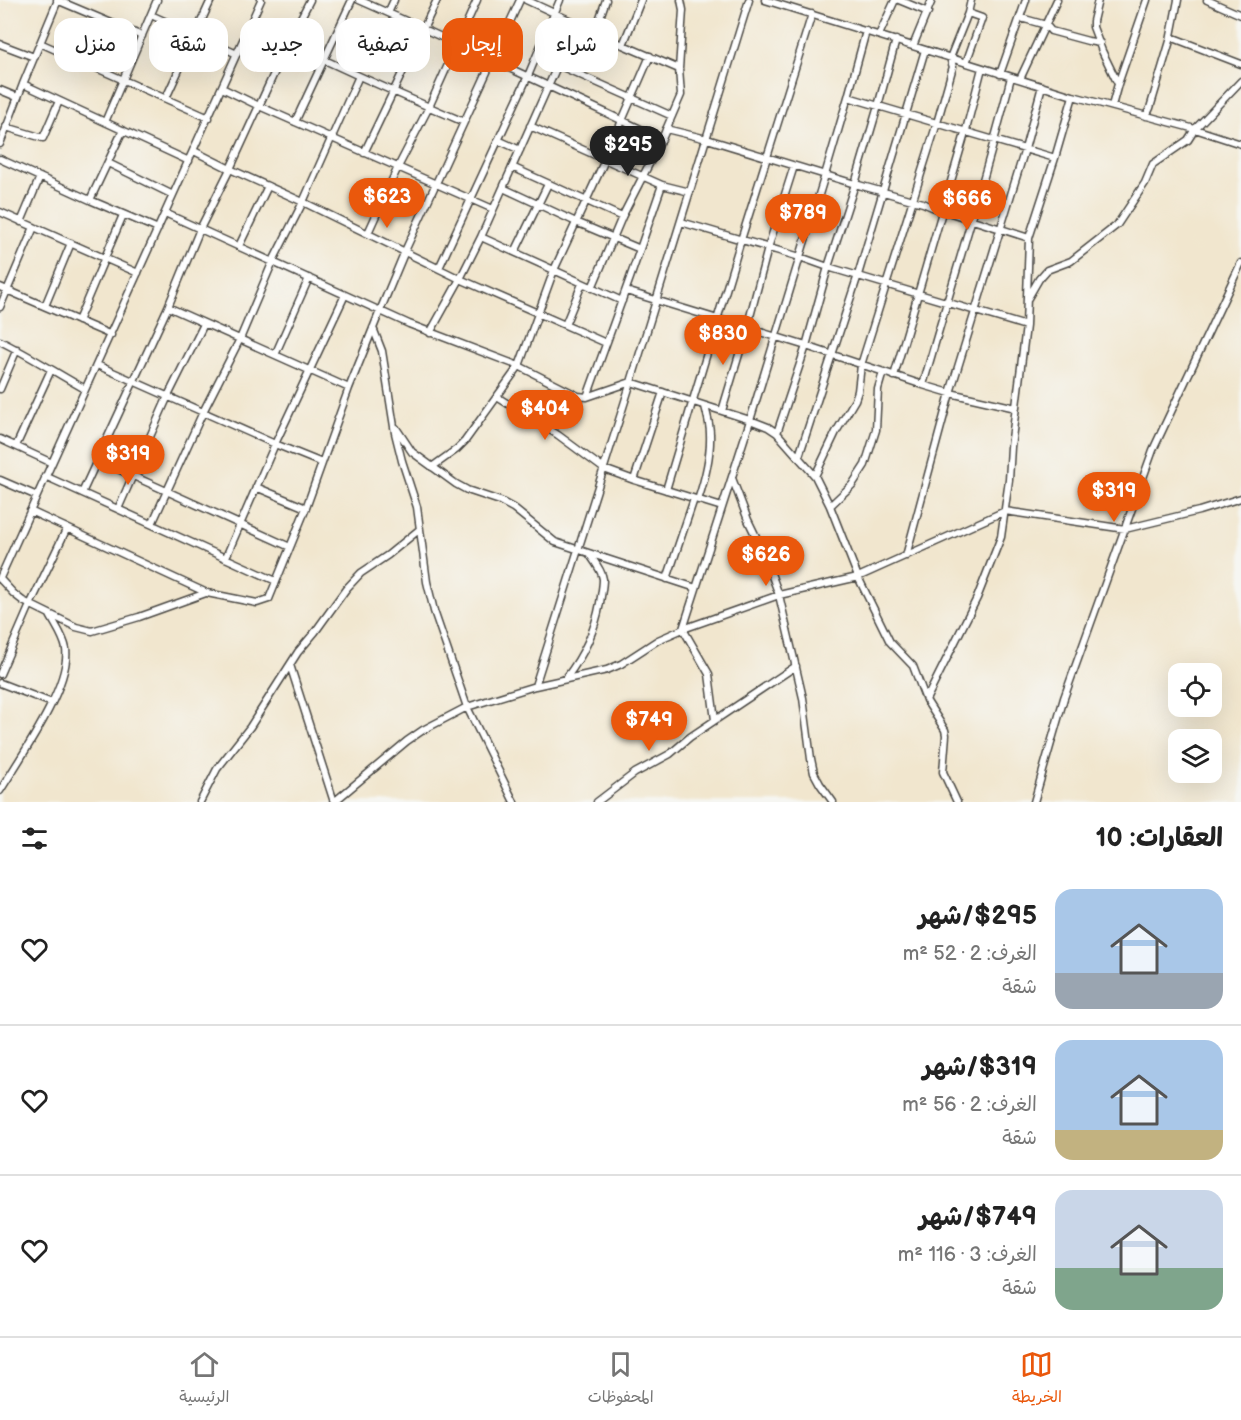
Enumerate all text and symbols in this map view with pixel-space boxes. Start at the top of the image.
chip: منزل [54,18,137,72]
chip: شقة [149,18,228,72]
chip: جديد [240,18,324,72]
chip: تصفية [336,18,430,72]
chip: إيجار [442,18,523,72]
chip: شراء [535,18,618,72]
pin: $295 [592,126,664,177]
text: $295 [604,133,652,157]
pin: $623 [351,178,423,229]
pin: $666 [931,180,1003,231]
text: $623 [363,185,411,209]
text: $666 [942,187,992,211]
pin: $789 [767,194,839,245]
text: $789 [779,201,827,225]
pin: $830 [687,315,759,366]
text: $830 [698,322,748,346]
pin: $404 [509,390,581,441]
text: $404 [520,397,570,421]
pin: $319 [92,435,164,486]
text: $319 [106,442,151,466]
pin: $319 [1078,472,1150,523]
text: $319 [1092,479,1137,503]
pin: $626 [730,536,802,587]
text: $626 [741,543,791,567]
map controls [1168,663,1222,783]
button: locate [1168,663,1222,717]
pin: $749 [613,701,685,752]
text: $749 [625,708,673,732]
button: layers [1168,729,1222,783]
icon: filters [18,822,51,855]
text: العقارات: 10 [1095,823,1223,854]
text: $295/شهر [918,901,1037,932]
icon: home [1103,913,1175,985]
icon: heart [18,933,51,966]
text: الغرف: 2 · 52 m² [903,942,1037,966]
text: شقة [1002,975,1037,999]
text: $319/شهر [923,1052,1037,1083]
icon: home [1103,1064,1175,1136]
icon: heart [18,1084,51,1117]
text: الغرف: 2 · 56 m² [902,1093,1037,1117]
text: شقة [1002,1126,1037,1150]
text: $749/شهر [919,1202,1037,1233]
icon: home [1103,1214,1175,1286]
icon: heart [18,1234,51,1267]
text: الغرف: 3 · 116 m² [898,1243,1037,1267]
text: شقة [1002,1276,1037,1300]
tab: الرئيسية [179,1348,229,1411]
tab: المحفوظات [588,1348,654,1411]
tab: الخريطة [1012,1348,1062,1411]

